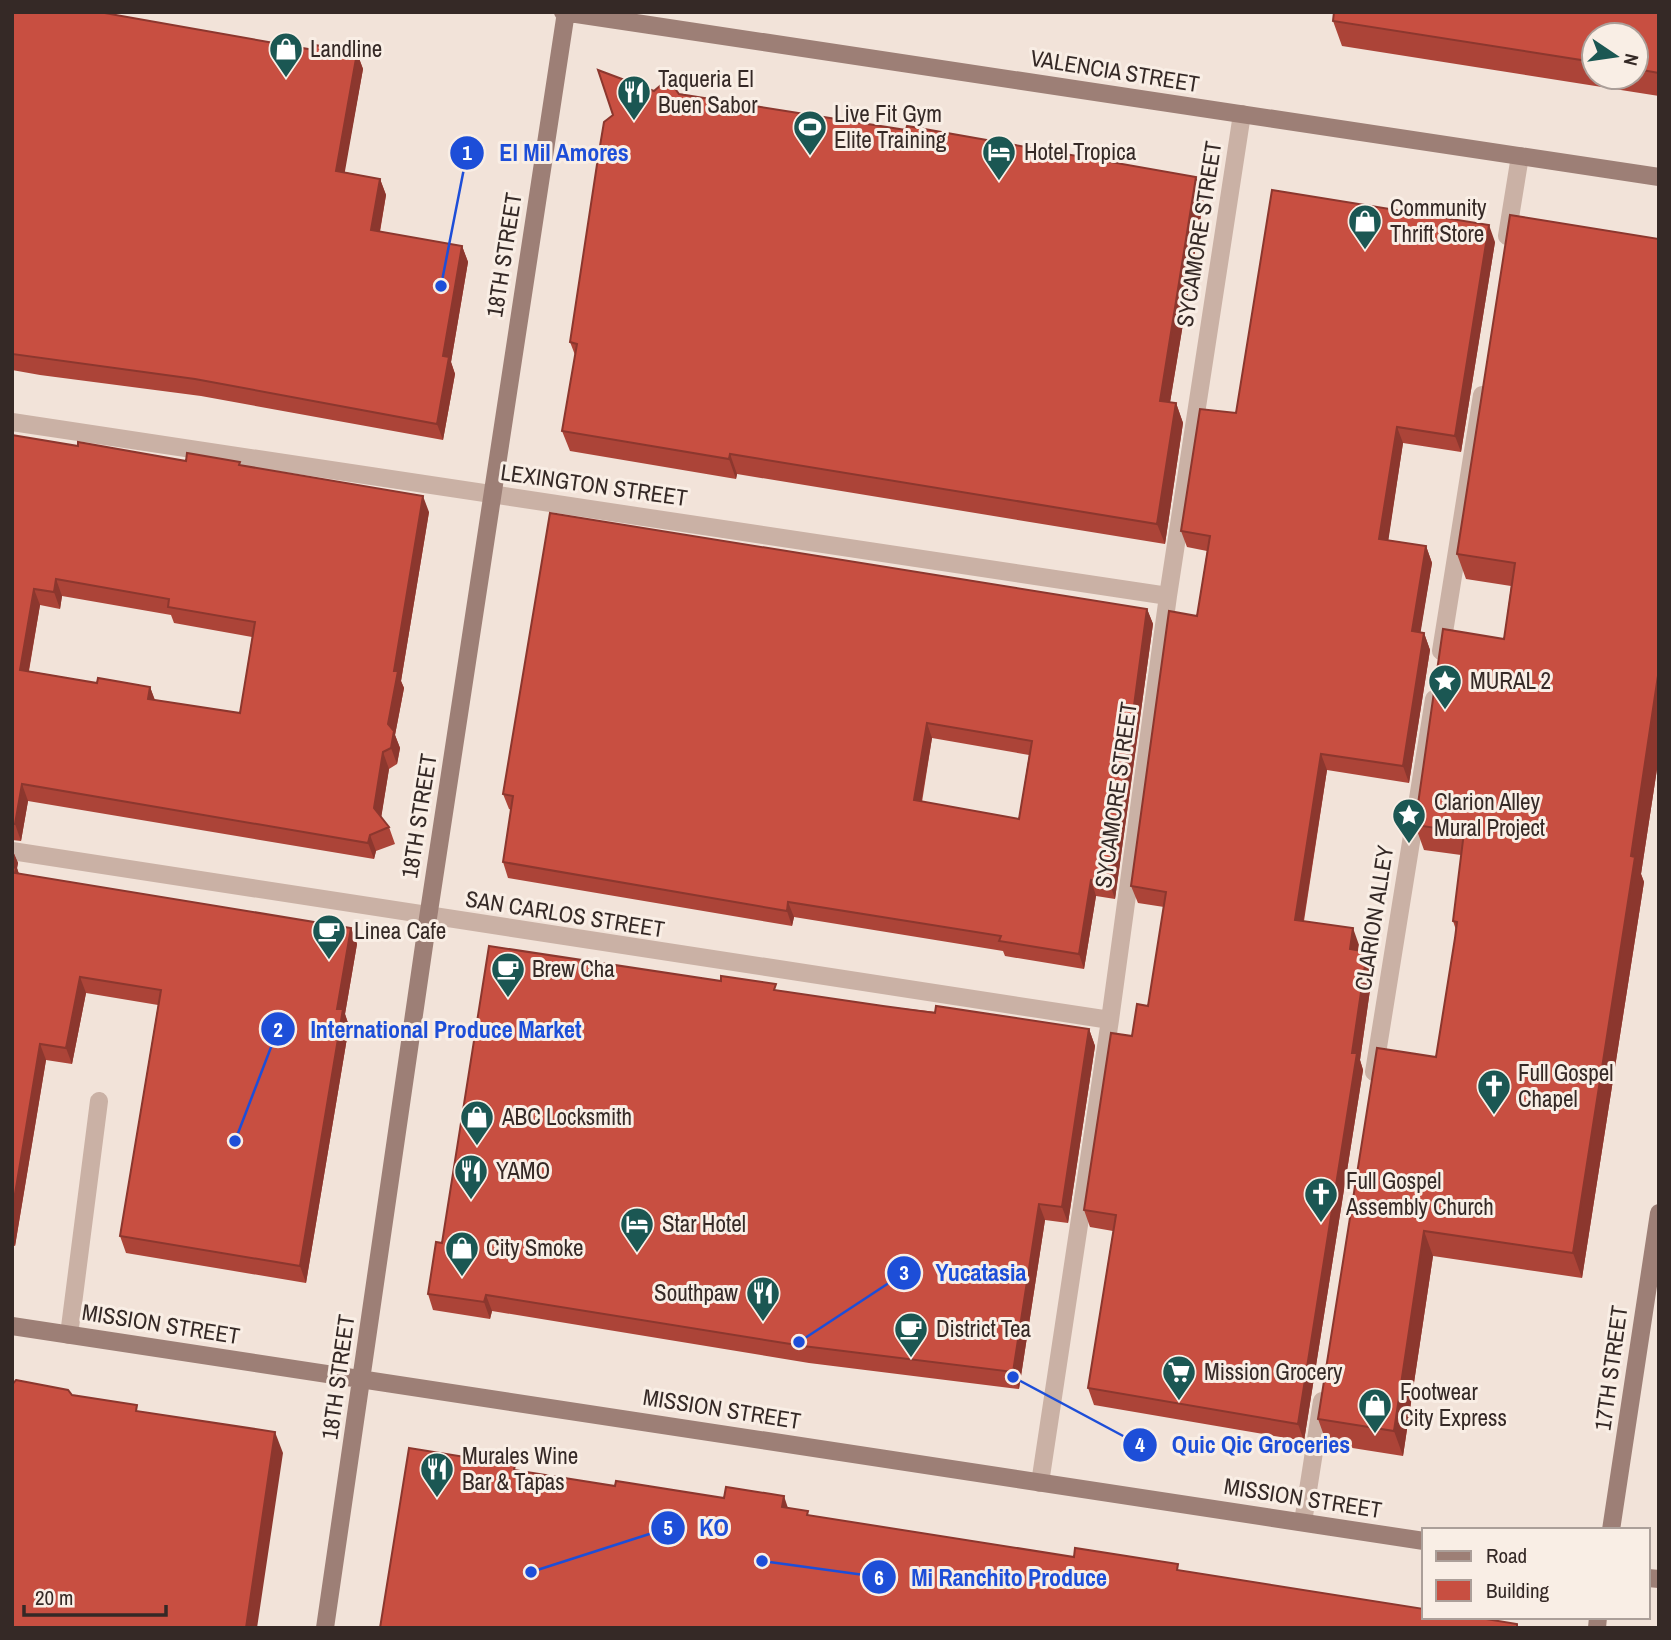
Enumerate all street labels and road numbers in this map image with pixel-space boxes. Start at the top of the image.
street label: VALENCIA STREET [1028,42,1202,99]
street label: SYCAMORE STREET [1169,138,1229,329]
street label: 18TH STREET [478,190,529,319]
street label: LEXINGTON STREET [499,456,690,513]
street label: SYCAMORE STREET [1087,699,1144,890]
street label: 18TH STREET [393,751,444,880]
street label: CLARION ALLEY [1347,843,1400,993]
street label: SAN CARLOS STREET [463,882,667,945]
street label: MISSION STREET [80,1296,243,1351]
street label: 17TH STREET [1586,1303,1635,1432]
street label: 18TH STREET [313,1312,362,1441]
street label: MISSION STREET [641,1381,804,1436]
street label: MISSION STREET [1222,1470,1385,1525]

